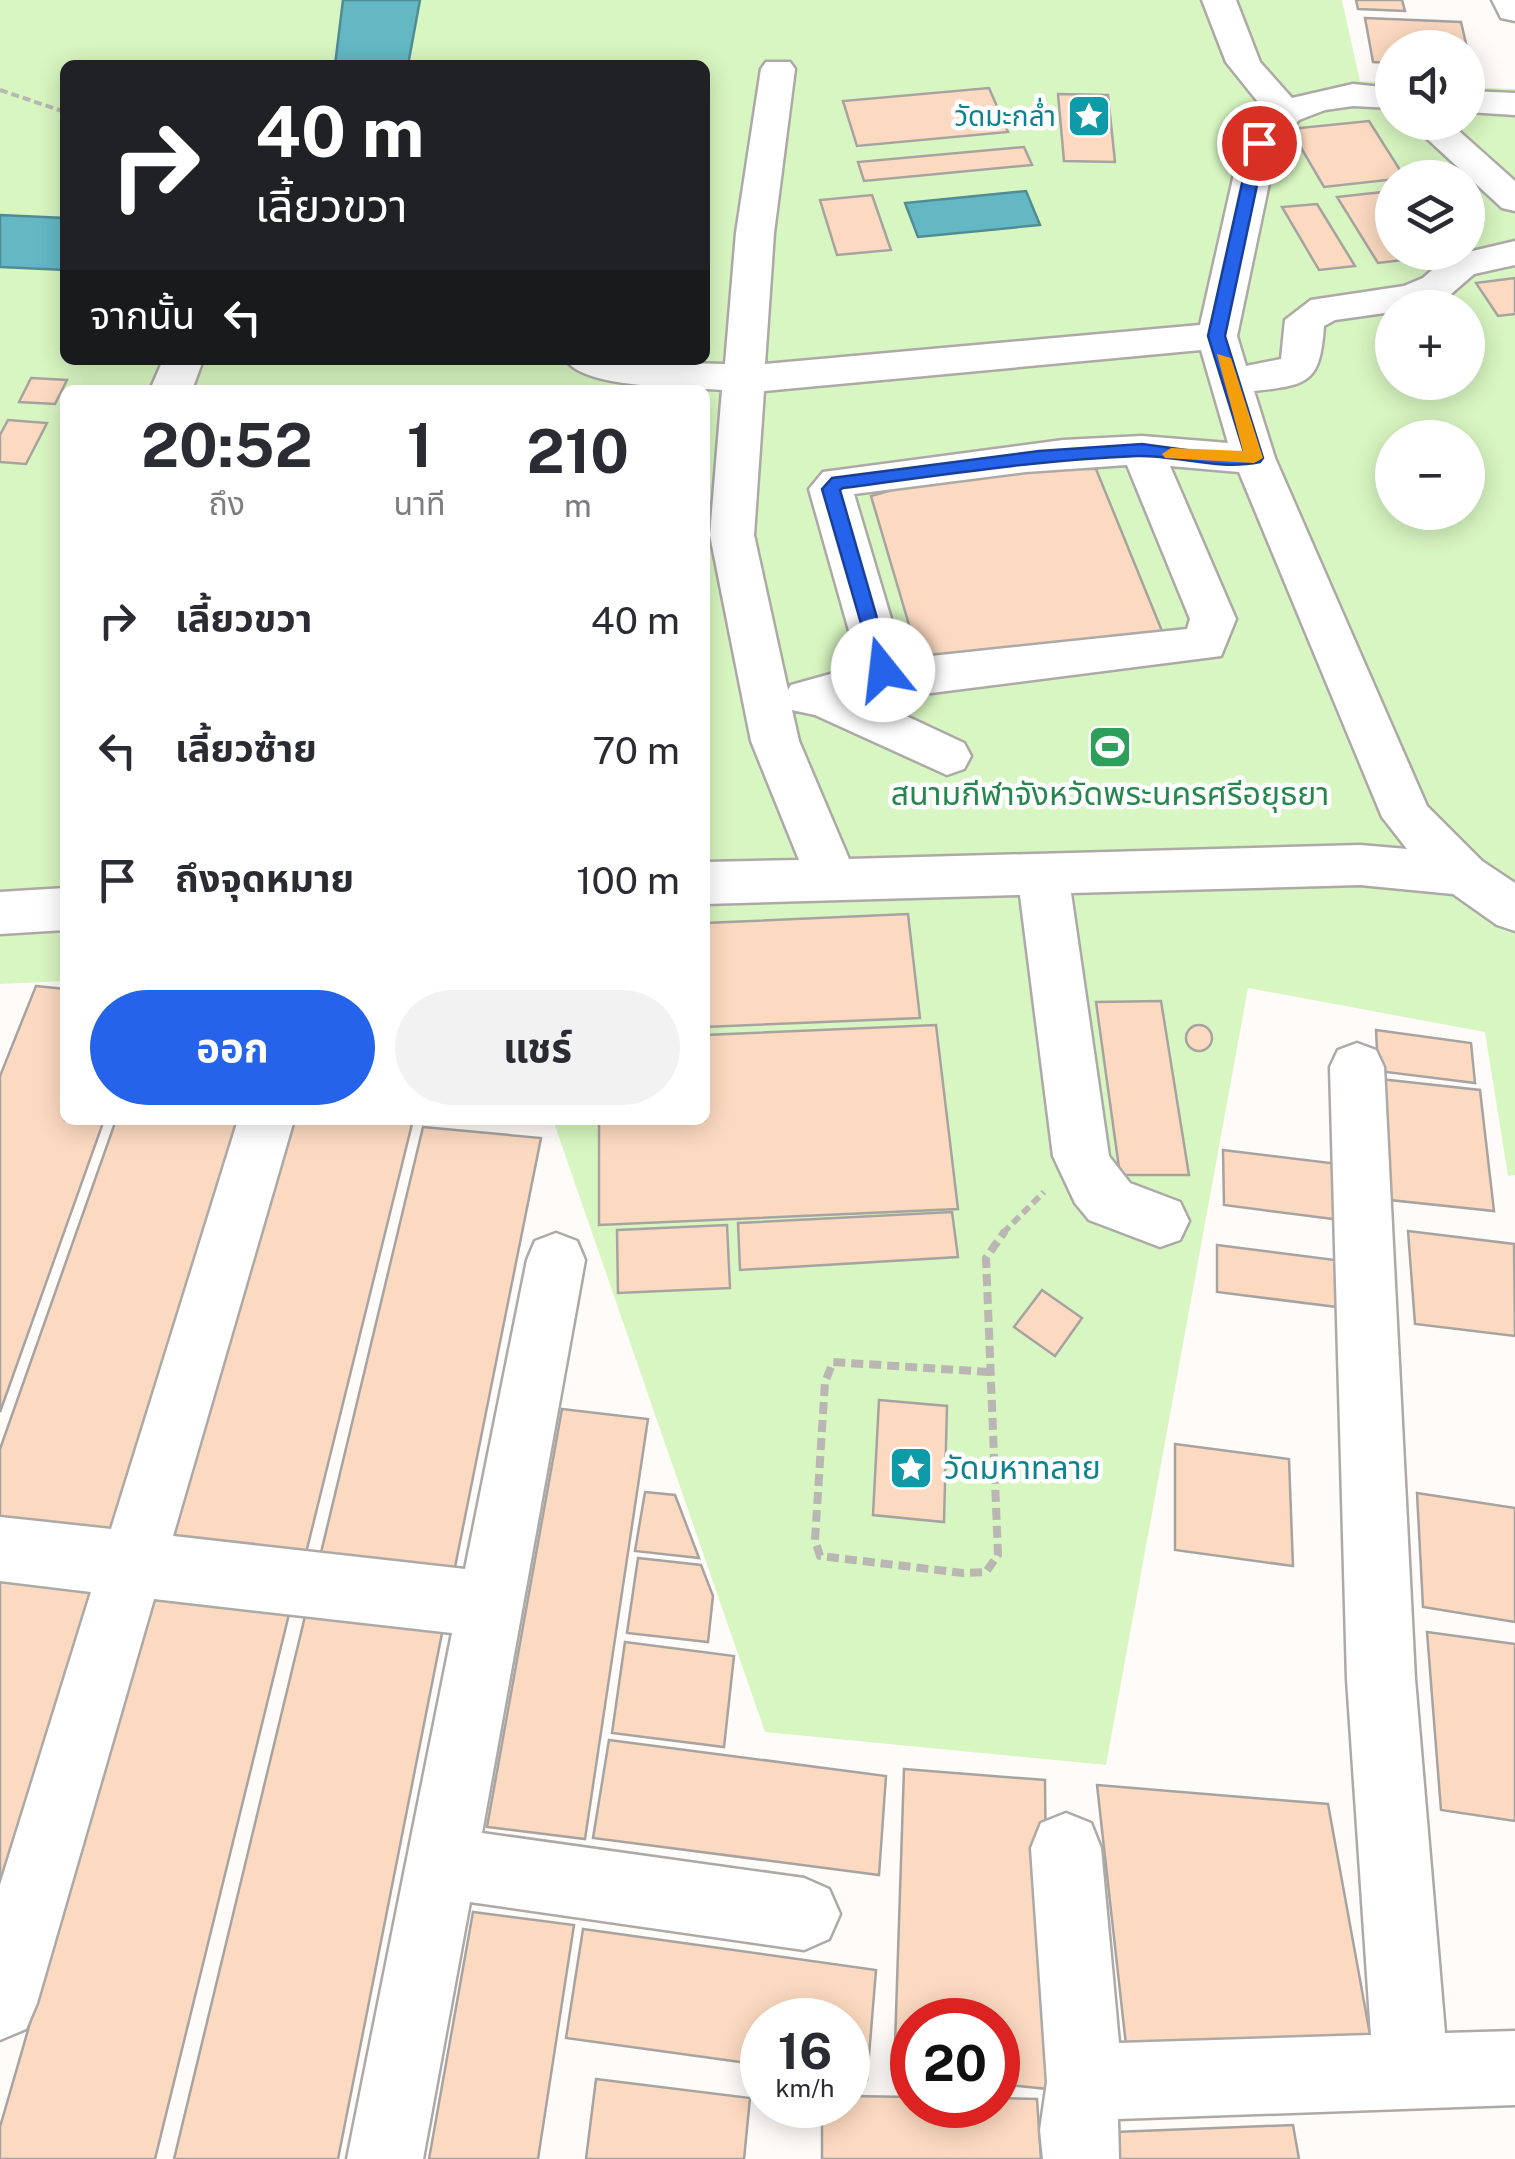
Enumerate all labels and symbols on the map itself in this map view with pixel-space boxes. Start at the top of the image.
place icon: วัดมะกล่ำ [1066,93,1112,139]
place label: วัดมะกล่ำ [954,97,1056,132]
pin [1217,101,1302,186]
position arrow [831,618,935,722]
sports icon: สนามกีฬาจังหวัดพระนครศรีอยุธยา [1087,724,1133,770]
place label: สนามกีฬาจังหวัดพระนครศรีอยุธยา [891,775,1329,813]
place icon: วัดมหาทลาย [888,1445,934,1491]
place label: วัดมหาทลาย [944,1449,1101,1486]
speed limit sign: 20 [890,1998,1020,2128]

